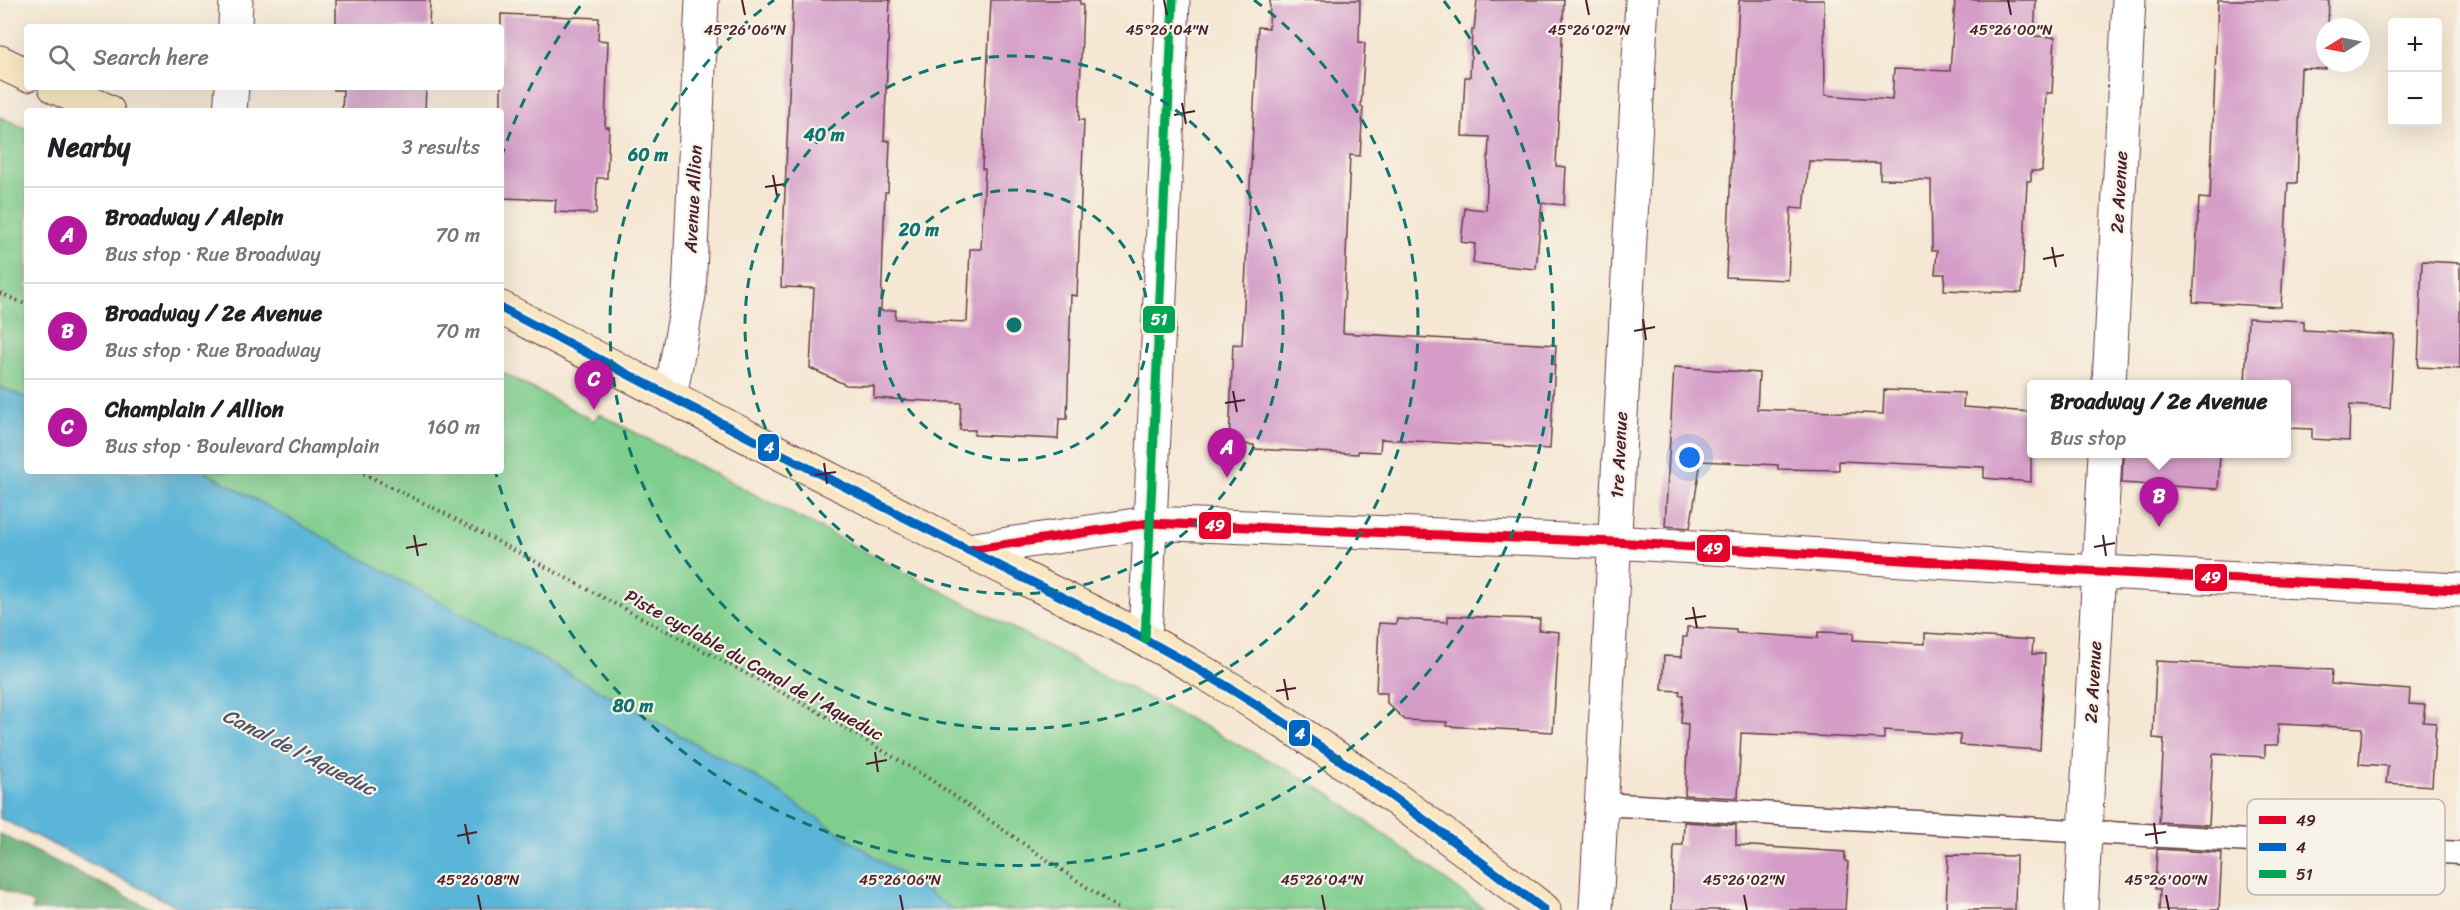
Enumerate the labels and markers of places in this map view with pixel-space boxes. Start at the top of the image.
centre of rings [1004,315,1024,335]
pin: C [574,360,614,410]
pin: A [1208,428,1246,478]
pin: B [2140,478,2178,527]

